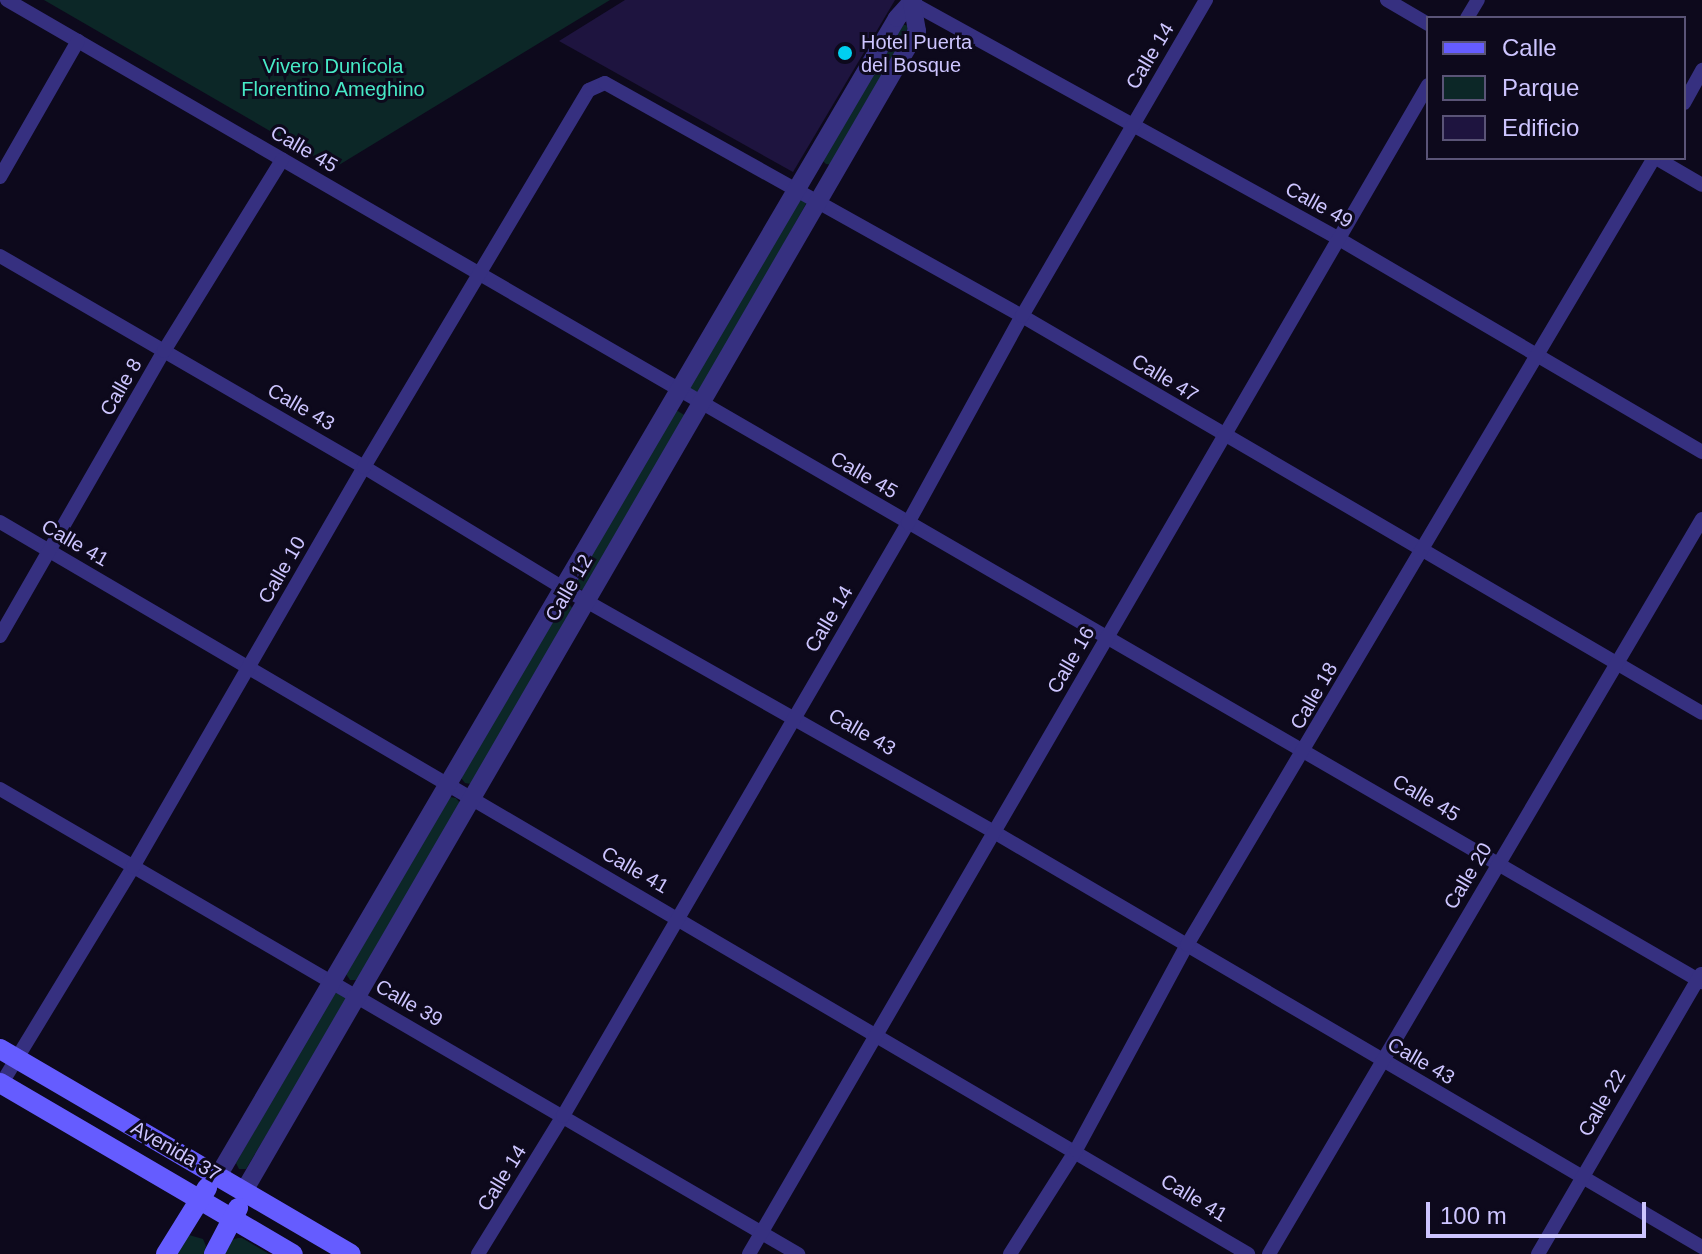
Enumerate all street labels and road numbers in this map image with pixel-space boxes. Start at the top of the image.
street label: Calle 14 [1121,18,1179,94]
street label: Calle 45 [266,120,342,178]
street label: Calle 49 [1281,177,1357,233]
street label: Calle 47 [1127,349,1203,407]
street label: Calle 8 [95,354,147,420]
street label: Calle 43 [263,378,339,436]
street label: Calle 45 [826,446,902,504]
street label: Calle 41 [37,514,113,572]
street label: Calle 10 [253,532,311,608]
street label: Calle 12 [540,550,598,626]
street label: Calle 14 [800,581,858,657]
street label: Calle 16 [1042,622,1100,698]
street label: Calle 18 [1285,658,1343,734]
street label: Calle 43 [824,703,900,761]
street label: Calle 45 [1388,769,1464,827]
street label: Calle 20 [1439,838,1497,914]
street label: Calle 41 [597,841,673,899]
street label: Calle 39 [371,974,447,1032]
street label: Calle 43 [1383,1032,1459,1090]
street label: Calle 22 [1573,1065,1631,1141]
street label: Avenida 37 [127,1116,225,1186]
street label: Calle 14 [472,1141,532,1215]
street label: Calle 41 [1156,1169,1232,1227]

